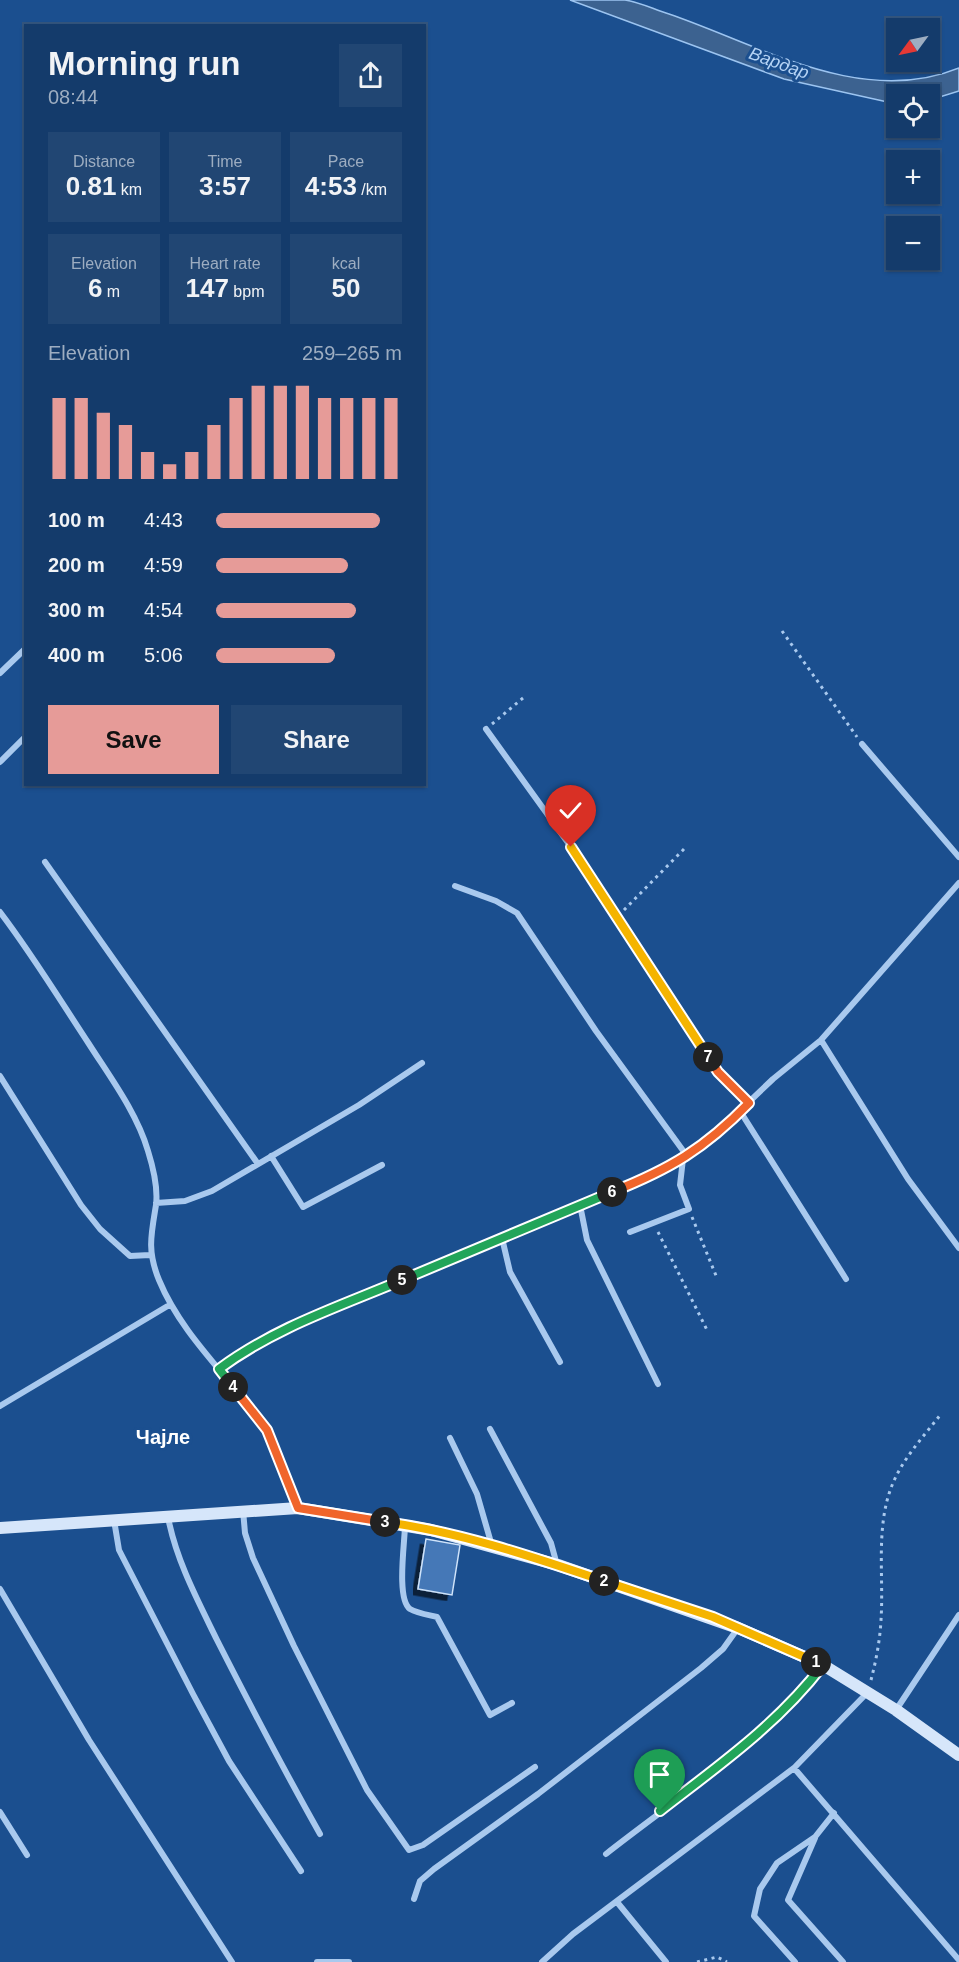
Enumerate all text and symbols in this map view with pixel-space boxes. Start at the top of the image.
north arrow [886,18,940,72]
map controls [886,18,940,270]
water label: Вардар [746,43,812,83]
button: share [339,44,402,107]
text: Morning run [48,45,240,82]
button: locate [886,84,940,138]
text: 08:44 [48,86,98,108]
button: + [886,150,940,204]
text: Distance [73,153,135,170]
text: Time [208,153,242,170]
text: Pace [328,153,364,170]
text: 0.81 [66,171,116,201]
text: 3:57 [199,171,251,201]
text: 4:53 [305,171,357,201]
text: km [116,181,142,198]
text: /km [357,181,387,198]
button: − [886,216,940,270]
text: Elevation [71,255,137,272]
text: Heart rate [189,255,261,272]
text: kcal [332,255,360,272]
text: 6 [88,273,102,303]
text: 147 [186,273,229,303]
text: 50 [332,273,360,303]
text: m [102,283,120,300]
text: bpm [229,283,264,300]
text: Elevation [48,342,130,364]
text: 259–265 m [302,342,402,364]
text: 100 m [48,509,105,531]
text: 4:43 [144,509,183,531]
text: 200 m [48,554,105,576]
text: 4:59 [144,554,183,576]
text: 300 m [48,599,105,621]
text: 4:54 [144,599,183,621]
text: 400 m [48,644,105,666]
text: 5:06 [144,644,183,666]
button: Save [48,705,219,774]
button: Share [231,705,402,774]
pin [545,785,596,847]
icon: check [554,794,587,827]
pin: 7 [693,1042,723,1072]
text: 7 [704,1048,712,1065]
pin: 6 [597,1177,627,1207]
text: 6 [608,1183,616,1200]
pin: 5 [387,1265,417,1295]
text: 5 [398,1271,406,1288]
pin: 4 [218,1372,248,1402]
text: 4 [229,1378,237,1395]
district label: Чајле [136,1426,190,1448]
pin: 3 [370,1507,400,1537]
text: 3 [381,1513,389,1530]
pin: 2 [589,1566,619,1596]
text: 2 [600,1572,608,1589]
pin: 1 [801,1647,831,1677]
text: 1 [812,1653,820,1670]
pin [634,1749,685,1811]
icon: arrive [643,1758,676,1791]

